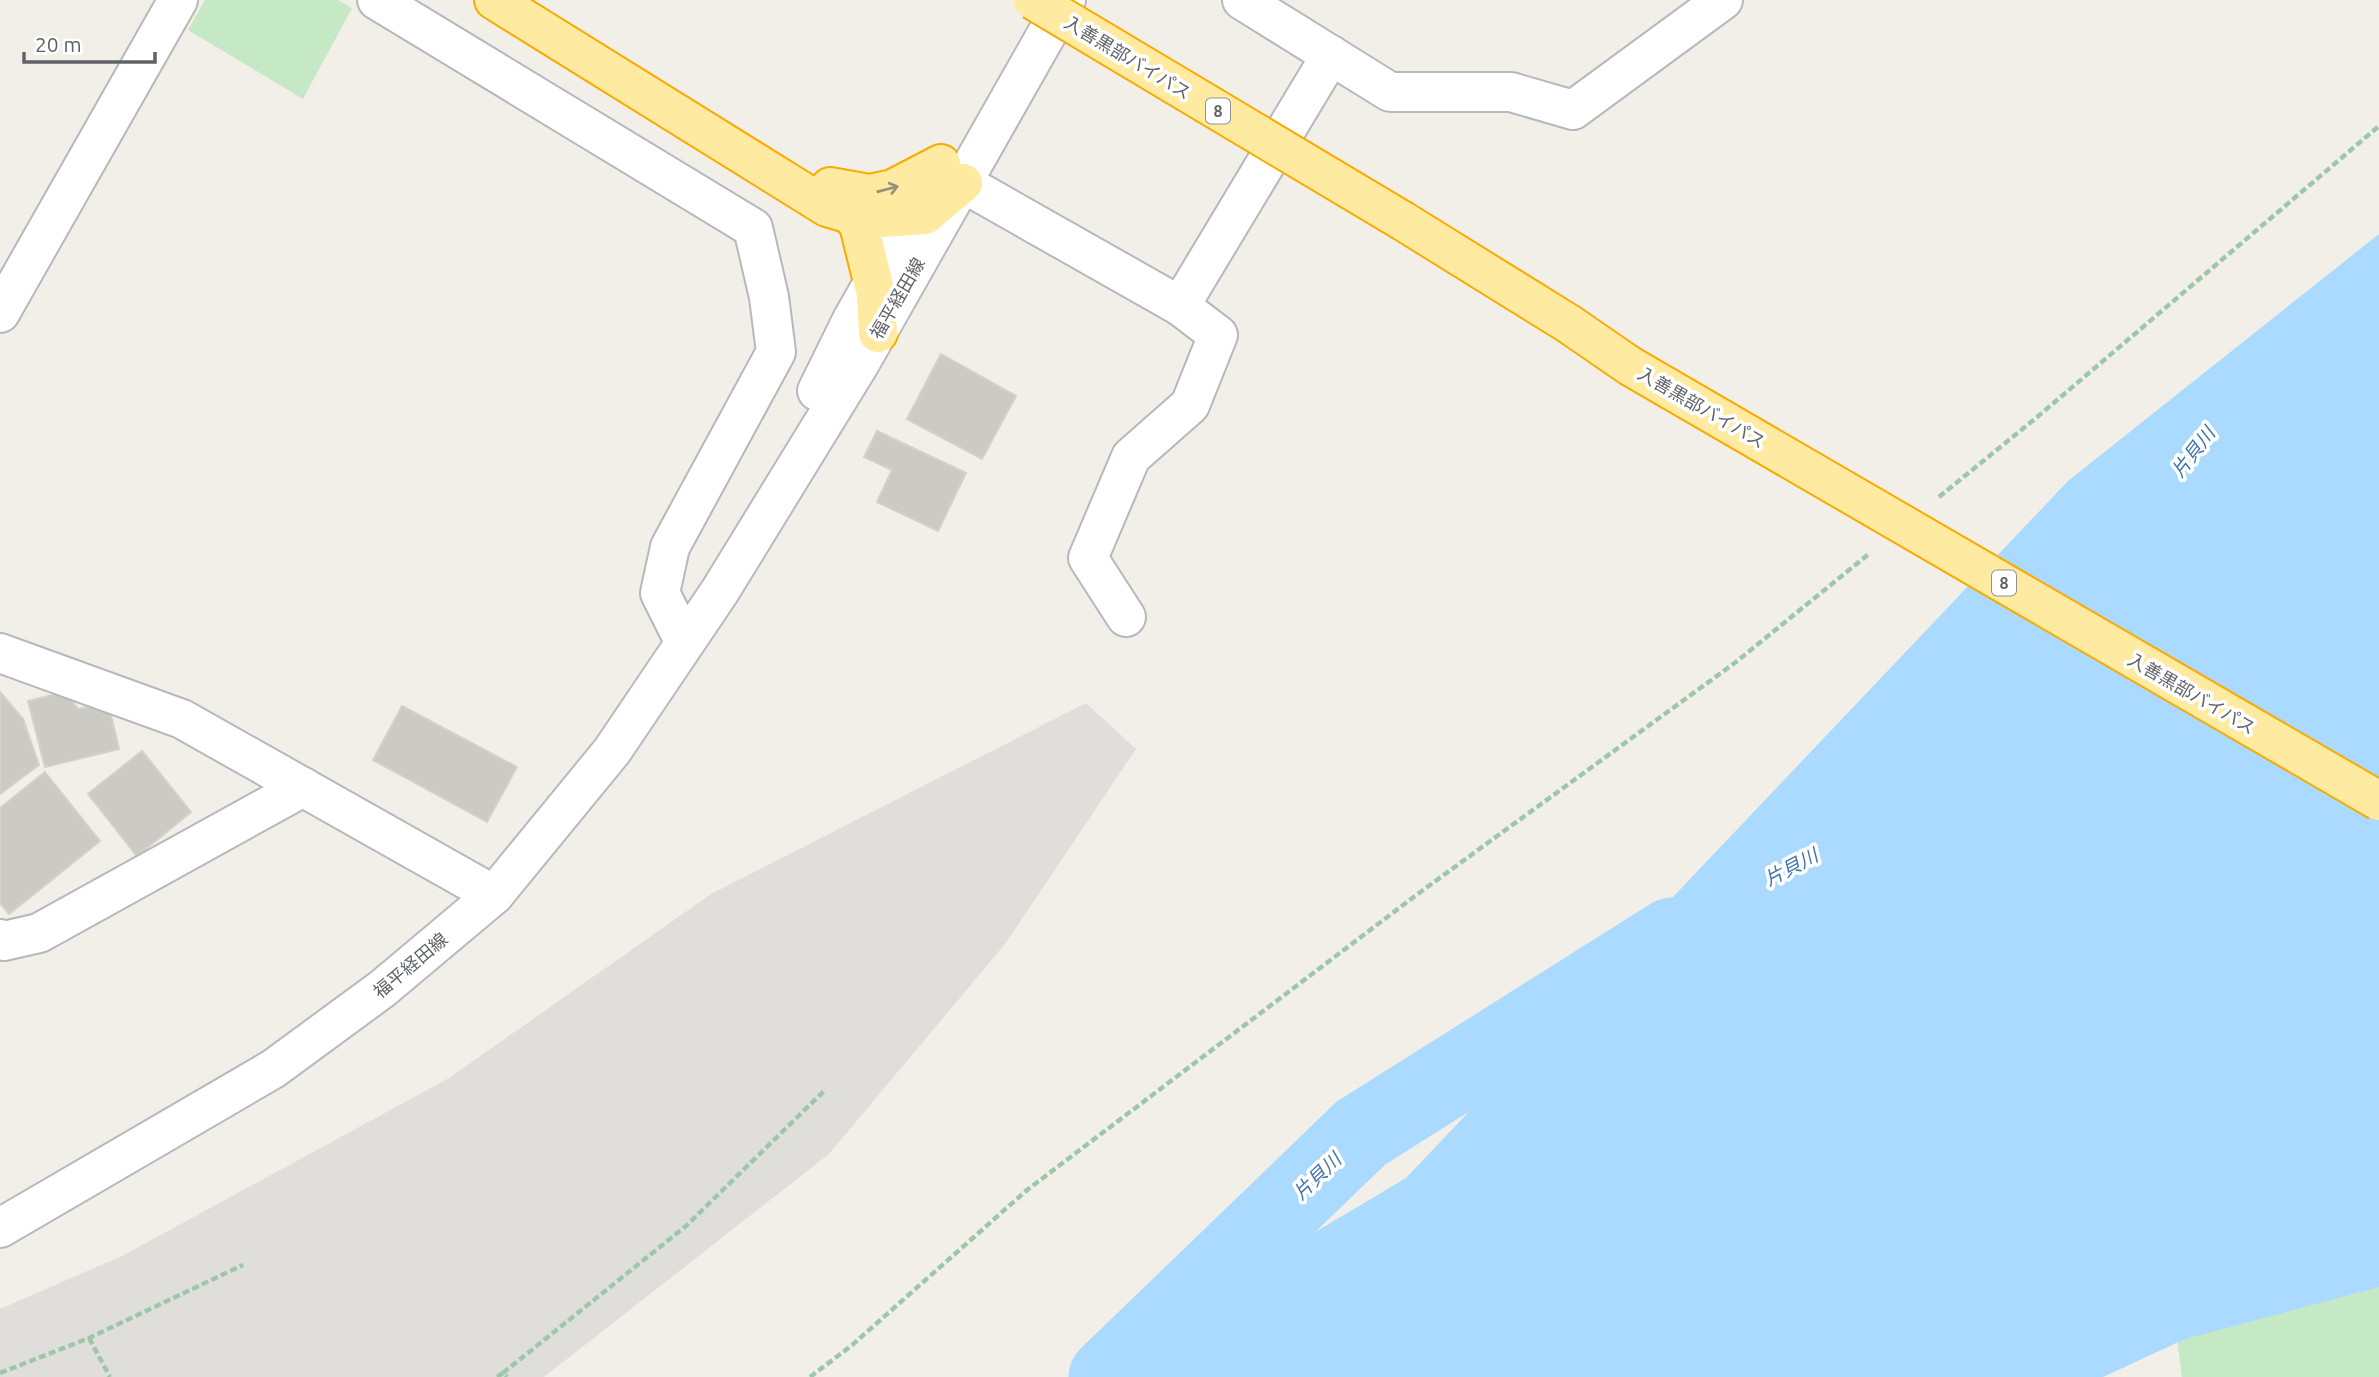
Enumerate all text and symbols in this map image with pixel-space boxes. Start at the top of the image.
street label: 入善黒部バイパス [1061,11,1195,103]
scale bar [24,21,156,65]
text: 20 m [35,32,82,56]
road number: 8 [1206,99,1230,124]
one-way arrow [876,182,899,195]
street label: 福平経田線 [866,254,928,342]
street label: 入善黒部バイパス [1635,362,1769,452]
water label: 片貝川 [2167,421,2220,481]
road number: 8 [1992,570,2016,596]
street label: 入善黒部バイパス [2125,648,2259,738]
water label: 片貝川 [1761,843,1823,890]
street label: 福平経田線 [369,928,451,1002]
water label: 片貝川 [1289,1147,1347,1204]

